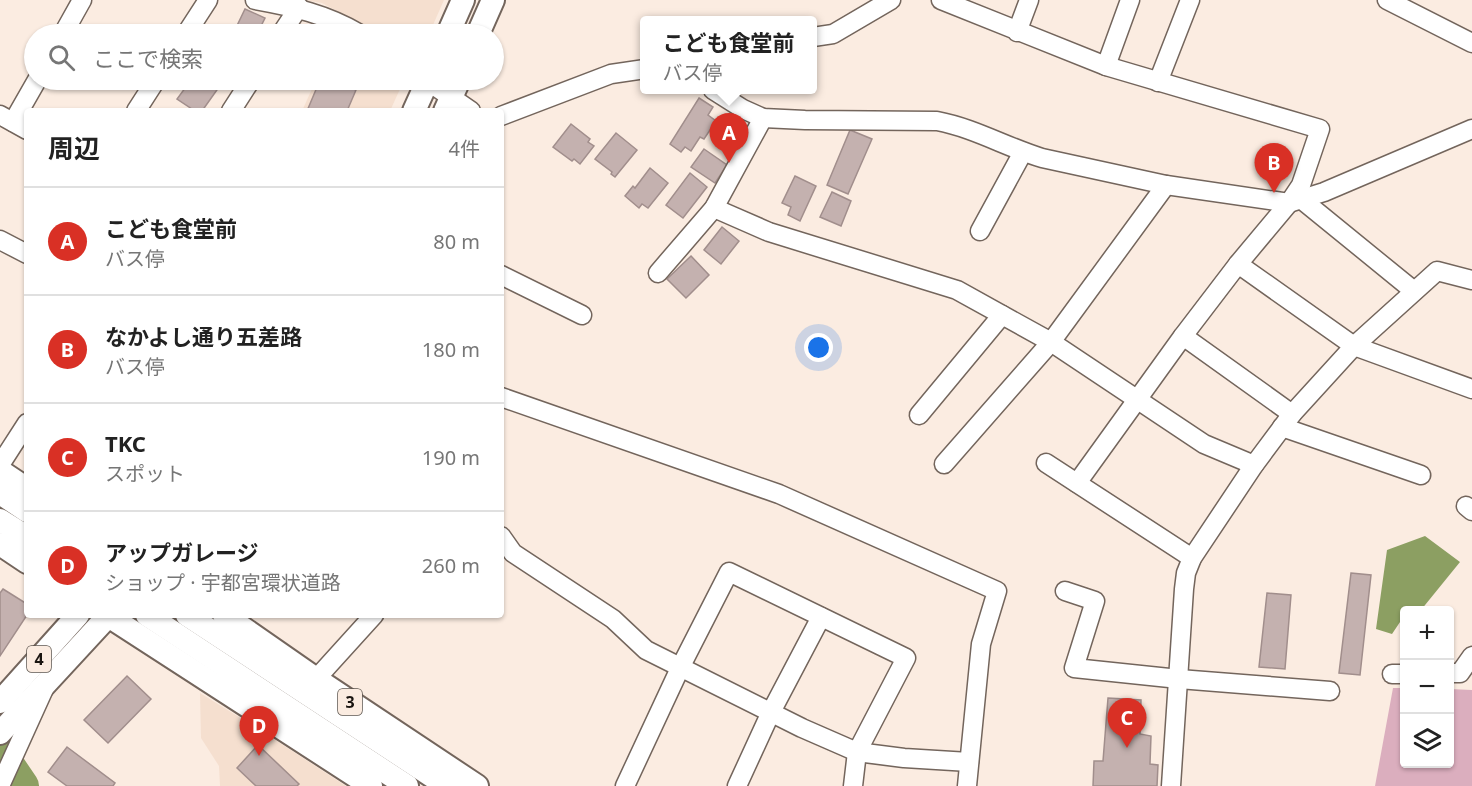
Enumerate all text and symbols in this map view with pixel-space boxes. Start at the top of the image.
popup [640,16,817,94]
search box [24,24,504,90]
text: こども食堂前 [662,27,795,57]
icon: search [45,41,78,74]
text: ここで検索 [93,43,203,73]
text: バス停 [662,59,722,86]
pin: A [710,114,748,163]
text: 周辺 [48,130,100,166]
text: 4件 [449,135,480,162]
pin: B [1254,144,1294,193]
text: こども食堂前 [105,213,237,243]
text: A [61,228,74,255]
text: 80 m [433,228,480,255]
text: バス停 [105,245,165,272]
text: なかよし通り五差路 [105,321,302,351]
your location [804,333,833,362]
text: B [61,336,74,363]
text: 180 m [422,336,480,363]
text: バス停 [105,353,165,380]
text: TKC [105,428,146,458]
text: C [61,444,74,471]
text: 190 m [422,444,480,471]
text: スポット [105,460,185,487]
text: アップガレージ [105,537,259,567]
text: D [60,552,75,579]
text: 260 m [422,552,480,579]
text: ショップ · 宇都宮環状道路 [105,569,341,596]
map controls [1400,606,1454,768]
button: + [1400,606,1454,660]
road number: 4 [27,646,51,672]
button: − [1400,660,1454,714]
road number: 3 [338,689,362,715]
pin: C [1108,698,1146,748]
pin: D [240,706,278,756]
button: layers [1400,714,1454,768]

